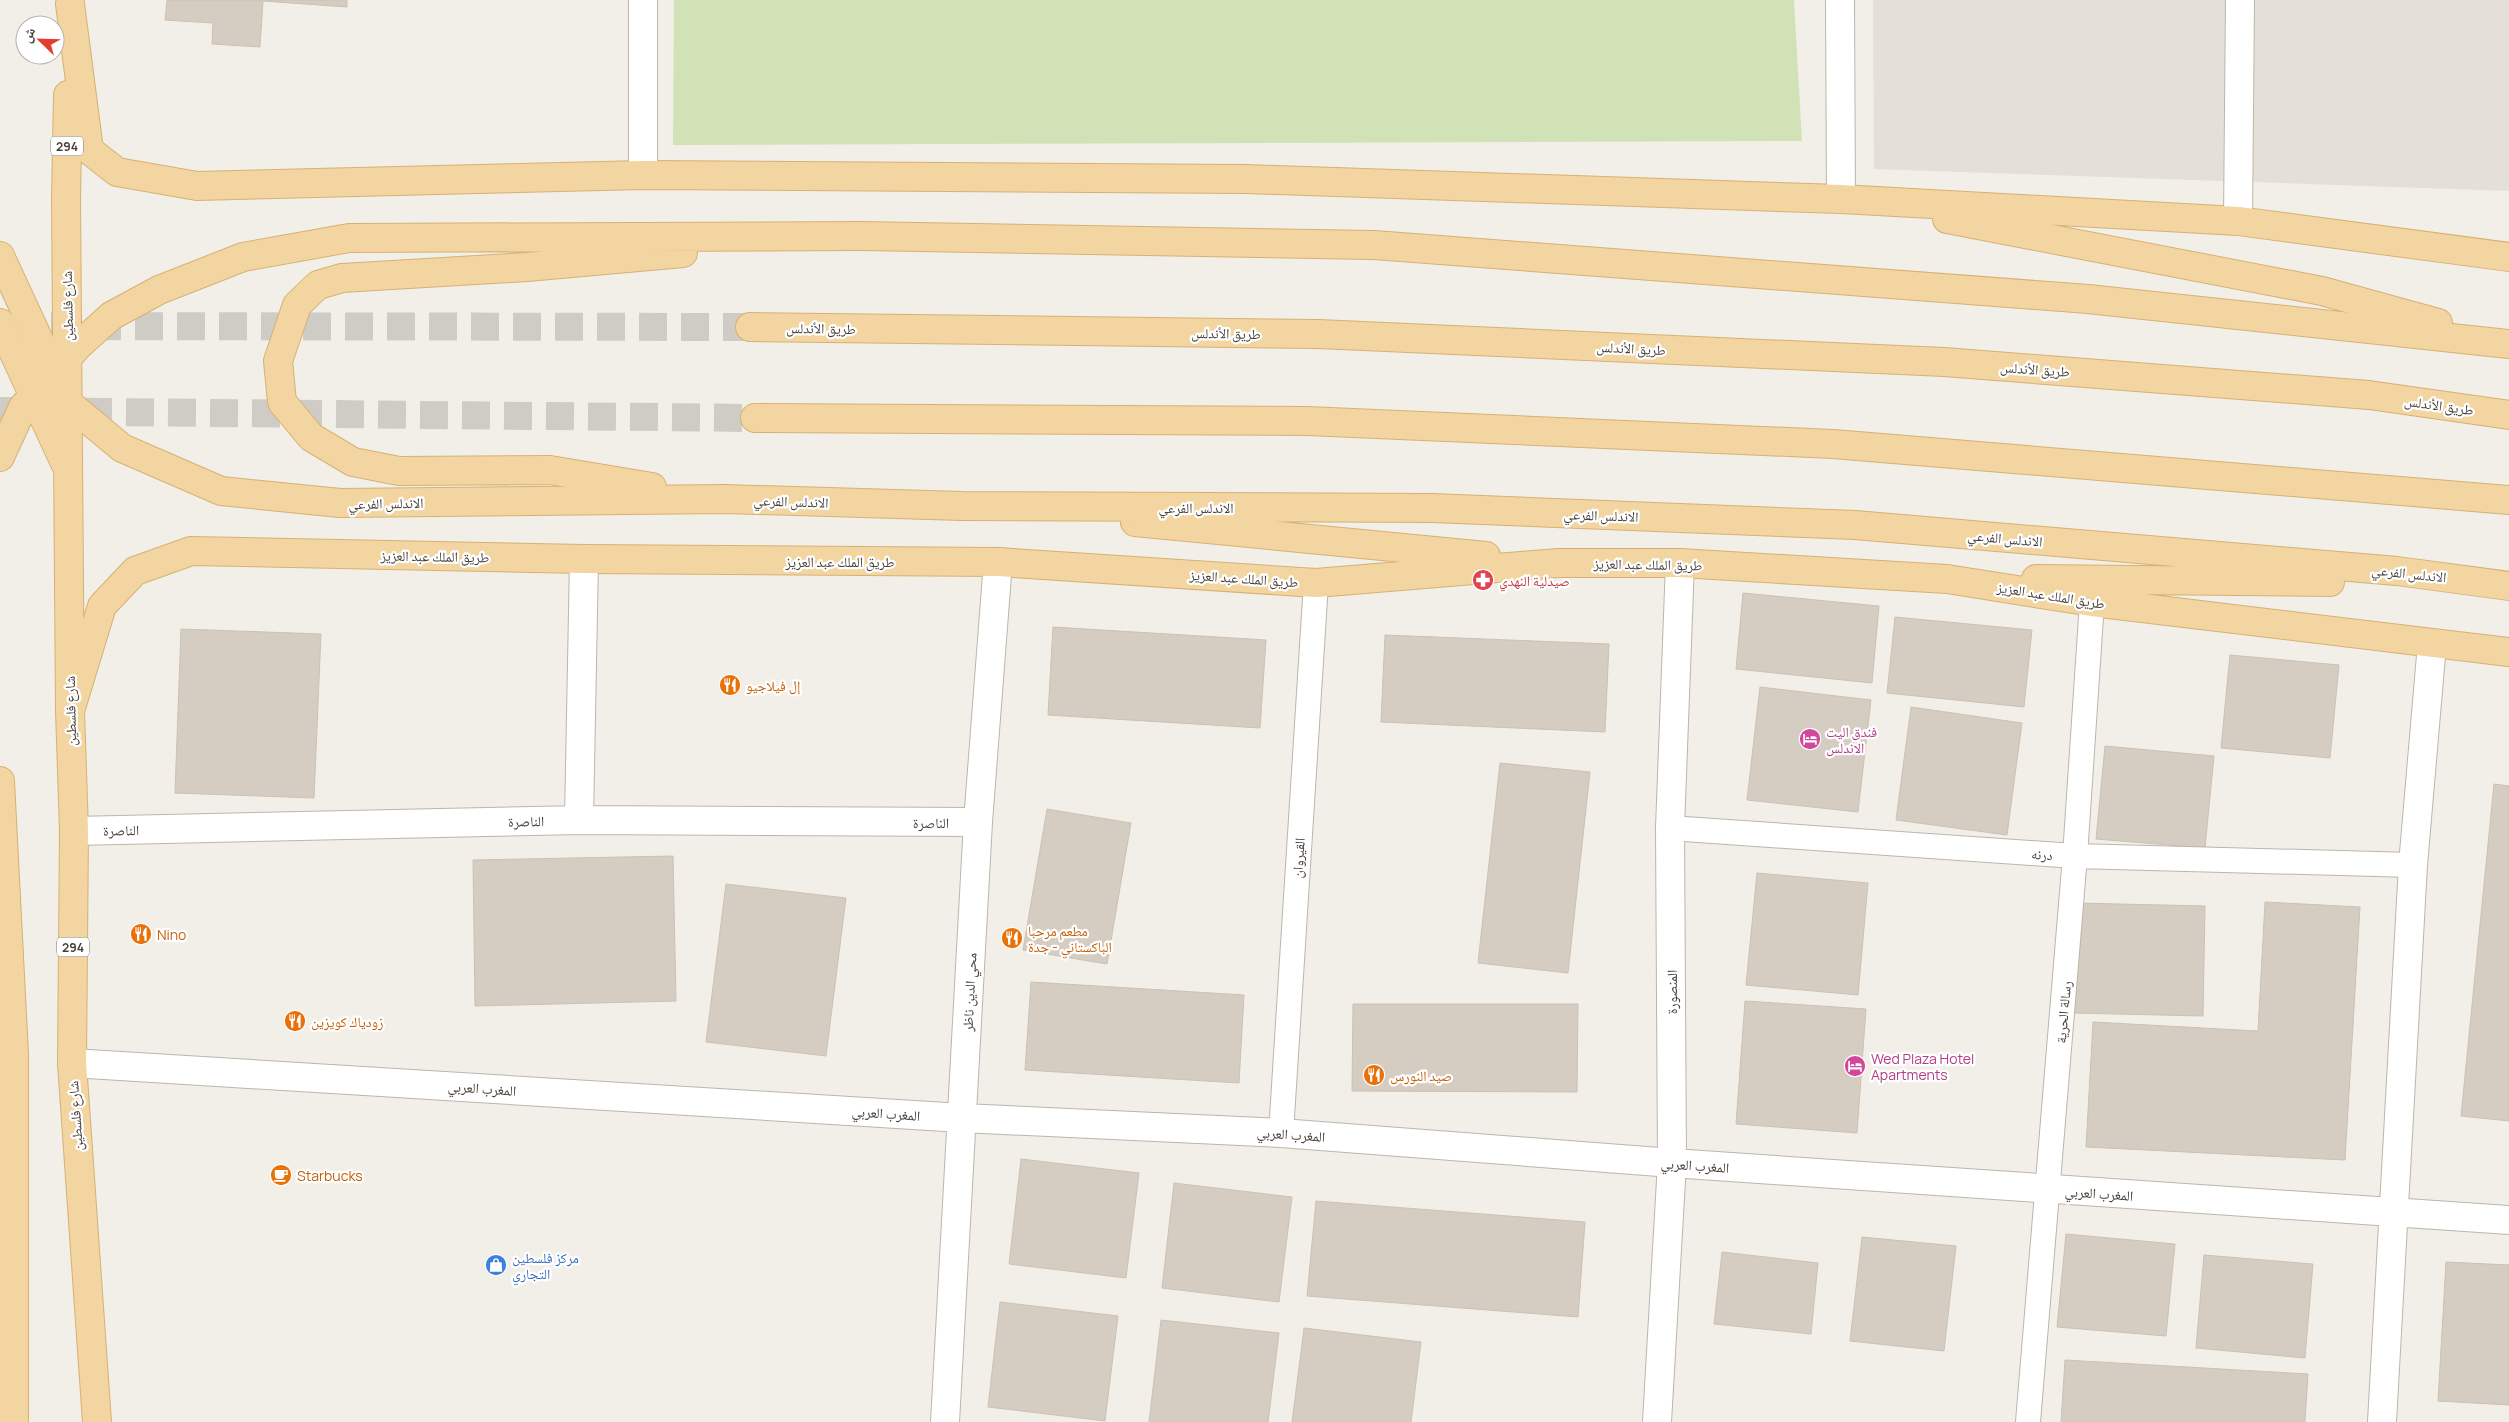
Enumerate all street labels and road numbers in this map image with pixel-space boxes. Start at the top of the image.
road number: 294 [51,136,83,156]
street label: شارع فلسطين [57,271,78,341]
street label: طريق الأندلس [786,318,856,339]
street label: طريق الأندلس [1191,323,1261,344]
street label: طريق الأندلس [1596,337,1666,360]
street label: طريق الأندلس [1999,357,2070,382]
street label: طريق الأندلس [2403,391,2475,420]
street label: الاندلس الفرعي [753,490,829,514]
street label: الاندلس الفرعي [348,493,424,516]
street label: الاندلس الفرعي [1158,498,1234,519]
street label: الاندلس الفرعي [1563,504,1639,528]
street label: الاندلس الفرعي [1967,525,2043,553]
street label: طريق الملك عبد العزيز [379,546,490,567]
street label: طريق الملك عبد العزيز [785,552,894,572]
street label: طريق الملك عبد العزيز [1592,554,1703,575]
street label: الاندلس الفرعي [2370,560,2447,589]
street label: طريق الملك عبد العزيز [1188,565,1299,592]
street label: طريق الملك عبد العزيز [1995,577,2106,614]
street label: شارع فلسطين [60,676,81,746]
street label: الناصرة [508,811,544,831]
street label: الناصرة [913,813,949,832]
street label: الناصرة [103,820,139,840]
street label: القيروان [1287,837,1309,879]
street label: درنه [2031,844,2054,864]
road number: 294 [57,938,89,956]
street label: محي الدين ناظر [957,952,983,1033]
street label: المنصورة [1662,970,1681,1014]
street label: رسالة الحرية [2051,980,2075,1044]
street label: المغرب العربي [447,1076,517,1102]
street label: شارع فلسطين [63,1080,88,1152]
street label: المغرب العربي [851,1101,921,1127]
street label: المغرب العربي [1256,1122,1326,1148]
street label: المغرب العربي [1660,1153,1730,1179]
street label: المغرب العربي [2064,1181,2134,1207]

